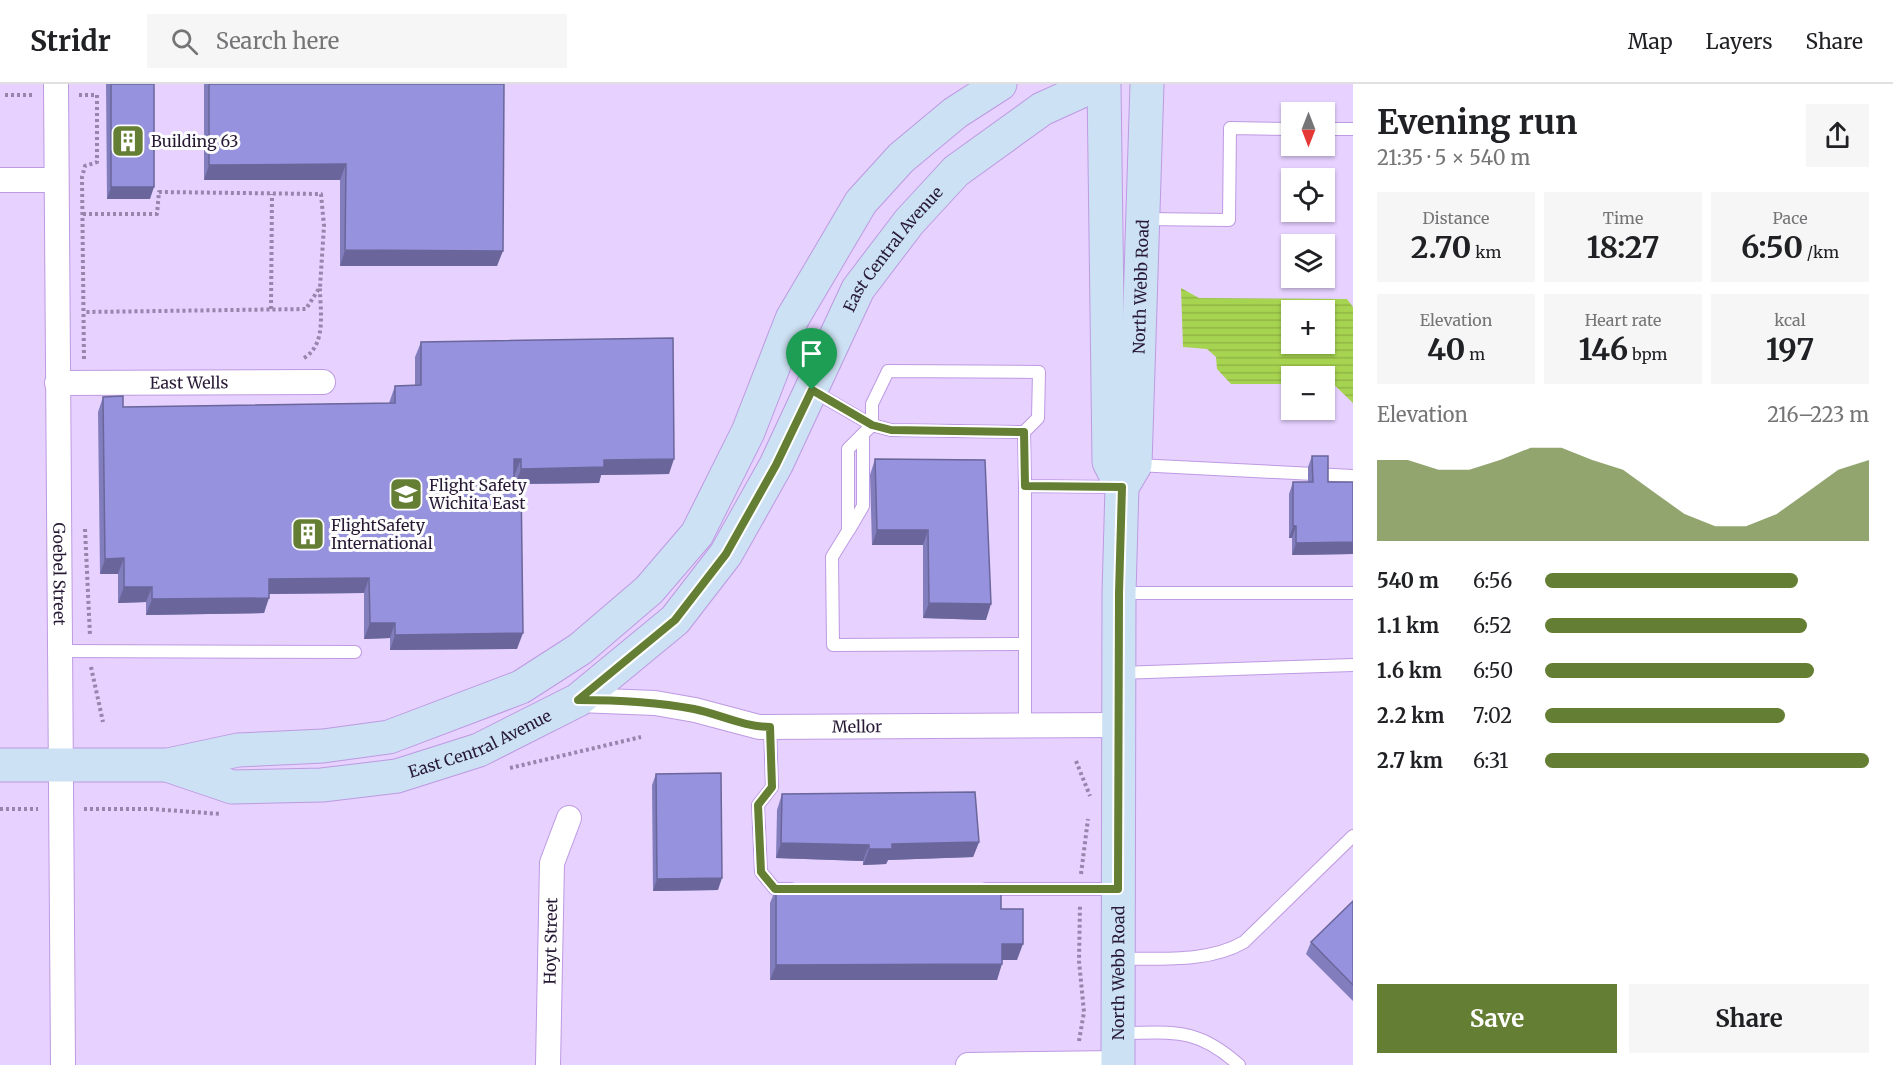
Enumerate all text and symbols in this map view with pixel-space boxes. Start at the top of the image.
search box [147,14,567,68]
text: Stridr [30,23,111,59]
icon: search [168,25,201,58]
text: Search here [216,27,339,55]
text: Map [1628,28,1673,55]
text: Layers [1706,28,1773,55]
text: Share [1806,28,1863,55]
north arrow [1281,102,1335,156]
map controls [1281,102,1335,420]
text: Evening run [1377,102,1577,143]
button: share [1806,104,1869,167]
building icon: Building 63 [110,123,146,159]
place label: Building 63 [151,131,238,151]
text: 21:35 · 5 × 540 m [1377,145,1530,170]
button: locate [1281,168,1335,222]
street label: East Central Avenue [839,182,947,315]
text: Distance [1423,208,1489,228]
text: Time [1603,208,1643,228]
text: Pace [1773,208,1808,228]
street label: North Webb Road [1129,219,1153,354]
text: 2.70 [1411,228,1471,266]
text: 18:27 [1587,228,1659,266]
text: 6:50 [1741,228,1803,266]
button: layers [1281,234,1335,288]
text: km [1471,242,1501,262]
text: /km [1803,242,1839,262]
button: + [1281,300,1335,354]
text: Elevation [1420,310,1492,330]
text: Heart rate [1585,310,1661,330]
text: kcal [1774,310,1806,330]
pin [786,328,837,390]
text: 40 [1427,330,1465,368]
text: 146 [1579,330,1628,368]
text: 197 [1766,330,1814,368]
icon: arrive [795,337,828,370]
text: m [1465,344,1485,364]
text: bpm [1628,344,1667,364]
button: − [1281,366,1335,420]
street label: East Wells [150,372,228,393]
text: Elevation [1377,402,1468,427]
text: 216–223 m [1767,402,1869,427]
place label: Flight Safety Wichita East [428,475,528,513]
school or university icon: Flight Safety Wichita East [388,476,424,512]
place label: FlightSafety International [331,515,433,553]
building icon: FlightSafety International [290,516,326,552]
street label: Goebel Street [49,522,70,626]
text: 540 m [1377,568,1439,593]
text: 6:56 [1473,568,1512,593]
text: 1.1 km [1377,613,1439,638]
text: 6:52 [1473,613,1512,638]
text: 1.6 km [1377,658,1442,683]
text: 6:50 [1473,658,1513,683]
text: 2.2 km [1377,703,1444,728]
text: 7:02 [1473,703,1512,728]
street label: East Central Avenue [406,705,555,782]
street label: Mellor [832,716,882,737]
text: 2.7 km [1377,748,1443,773]
text: 6:31 [1473,748,1508,773]
street label: Hoyt Street [540,897,561,985]
street label: North Webb Road [1108,905,1128,1040]
button: Save [1377,984,1617,1053]
button: Share [1629,984,1869,1053]

